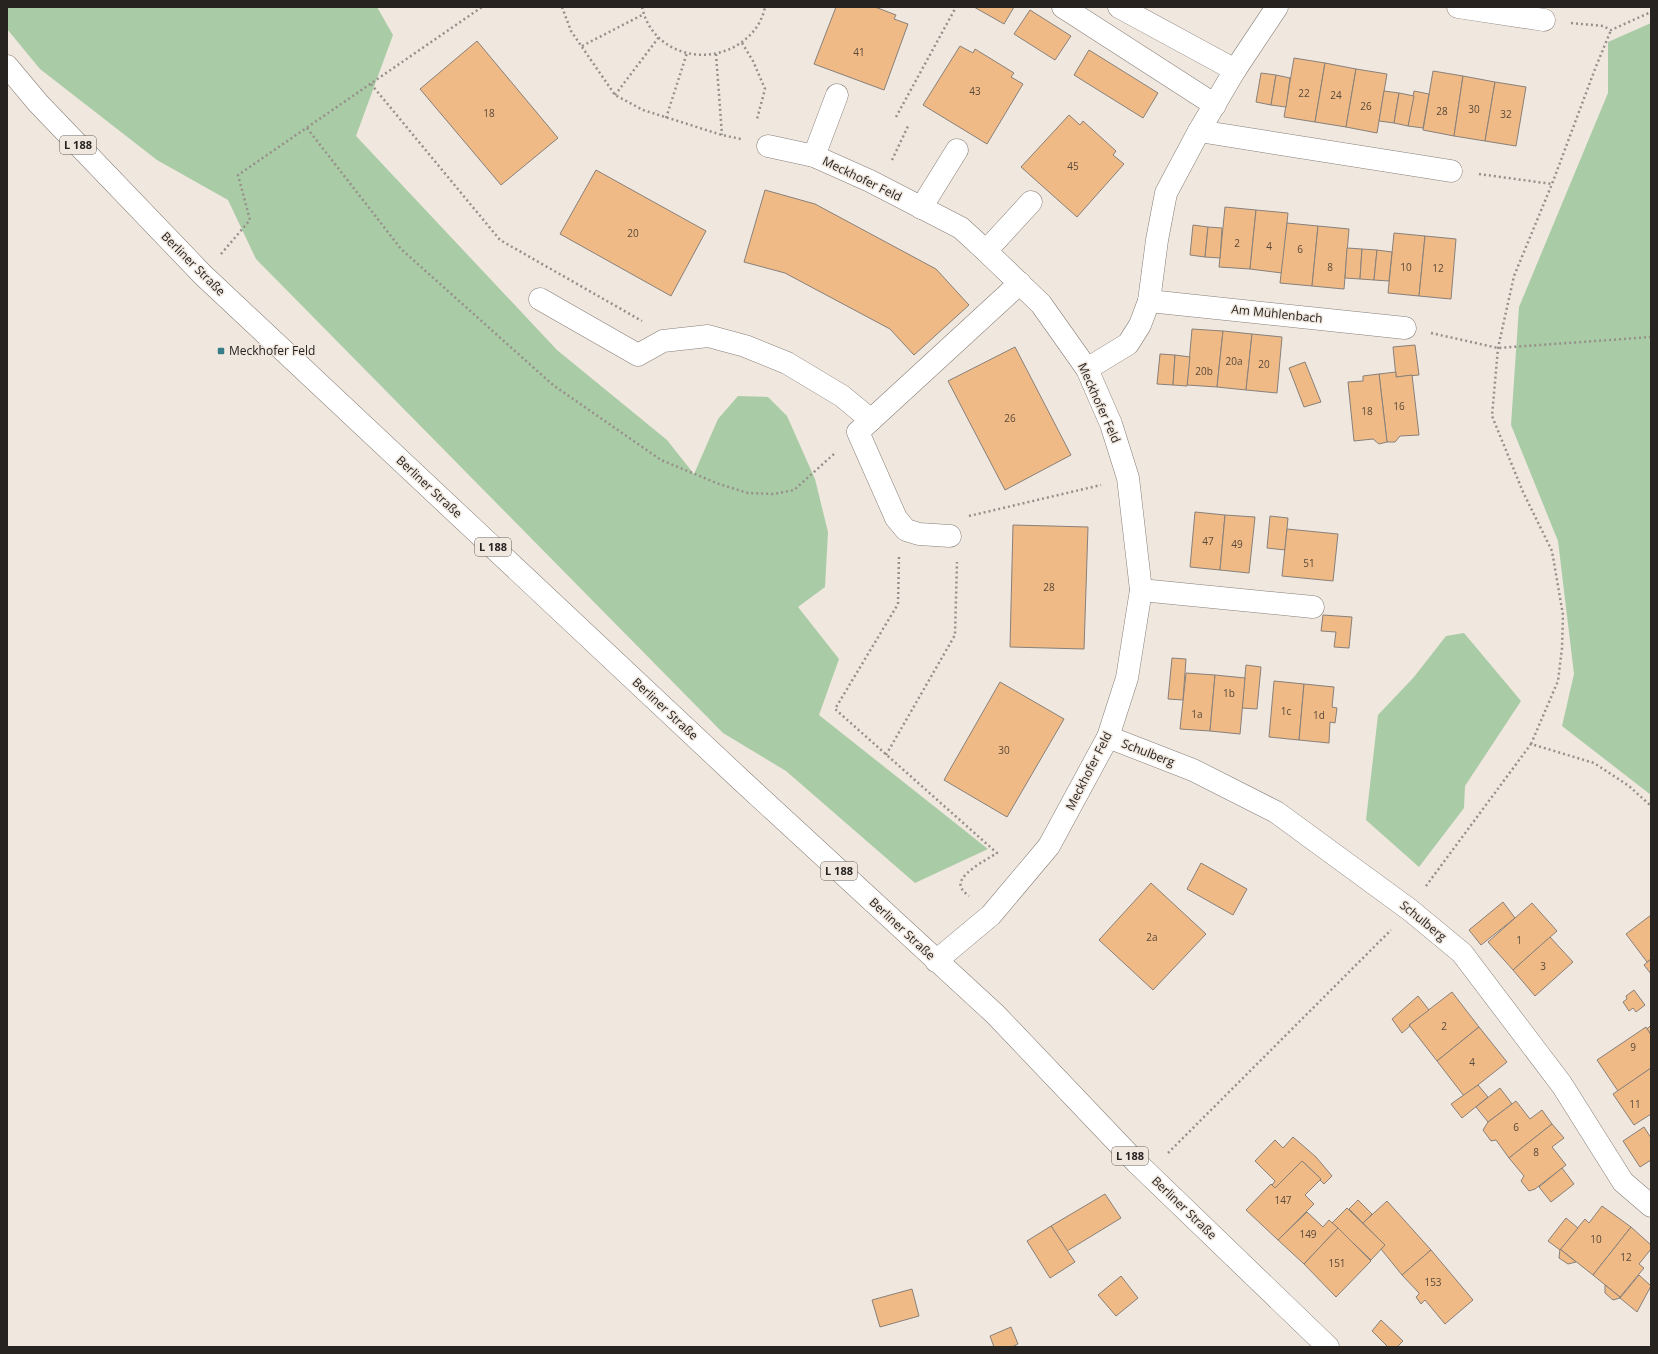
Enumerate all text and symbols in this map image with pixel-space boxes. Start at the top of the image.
house number: 41 [853,45,865,59]
house number: 43 [969,84,981,98]
house number: 22 [1298,86,1310,100]
house number: 24 [1330,88,1342,102]
house number: 26 [1360,99,1372,113]
house number: 30 [1468,102,1480,116]
house number: 28 [1436,104,1448,118]
house number: 18 [483,106,495,120]
house number: 32 [1500,107,1512,121]
road number: L 188 [60,136,96,154]
street label: Meckhofer Feld [820,152,905,205]
house number: 45 [1067,159,1079,173]
house number: 20 [627,226,639,240]
street label: Berliner Straße [158,228,229,300]
house number: 2 [1234,236,1240,250]
house number: 4 [1266,239,1272,253]
house number: 6 [1297,242,1303,256]
house number: 8 [1327,260,1333,274]
house number: 10 [1400,260,1412,274]
house number: 12 [1432,261,1444,275]
street label: Am Mühlenbach [1231,300,1323,327]
place label: Meckhofer Feld [229,342,315,359]
marker: Meckhofer Feld [216,346,226,356]
house number: 20a [1226,354,1243,368]
house number: 20 [1258,357,1270,371]
street label: Meckhofer Feld [1074,360,1125,446]
house number: 20b [1195,364,1213,378]
house number: 16 [1393,399,1405,413]
house number: 18 [1361,404,1373,418]
house number: 26 [1004,411,1016,425]
street label: Berliner Straße [393,452,466,522]
house number: 47 [1202,534,1214,548]
house number: 49 [1231,537,1243,551]
road number: L 188 [475,538,511,556]
house number: 51 [1303,556,1315,570]
house number: 28 [1043,580,1055,594]
street label: Berliner Straße [629,674,702,744]
house number: 1b [1223,686,1235,700]
house number: 1c [1281,704,1291,718]
house number: 1a [1191,707,1203,721]
house number: 1d [1313,708,1325,722]
street label: Meckhofer Feld [1061,728,1116,813]
street label: Schulberg [1119,735,1178,771]
house number: 30 [998,743,1010,757]
road number: L 188 [821,862,857,880]
street label: Berliner Straße [866,894,939,964]
street label: Schulberg [1396,897,1451,945]
house number: 2a [1146,930,1158,944]
house number: 1 [1516,933,1522,947]
house number: 3 [1540,959,1546,973]
house number: 2 [1441,1019,1447,1033]
house number: 9 [1630,1040,1636,1054]
house number: 4 [1469,1055,1475,1069]
house number: 11 [1629,1097,1641,1111]
house number: 6 [1513,1120,1519,1134]
house number: 8 [1533,1145,1539,1159]
road number: L 188 [1112,1147,1148,1165]
street label: Berliner Straße [1148,1172,1221,1243]
house number: 147 [1274,1193,1292,1207]
house number: 149 [1299,1227,1317,1241]
house number: 10 [1590,1232,1602,1246]
house number: 12 [1620,1250,1632,1264]
house number: 151 [1328,1256,1346,1270]
house number: 153 [1424,1275,1442,1289]

